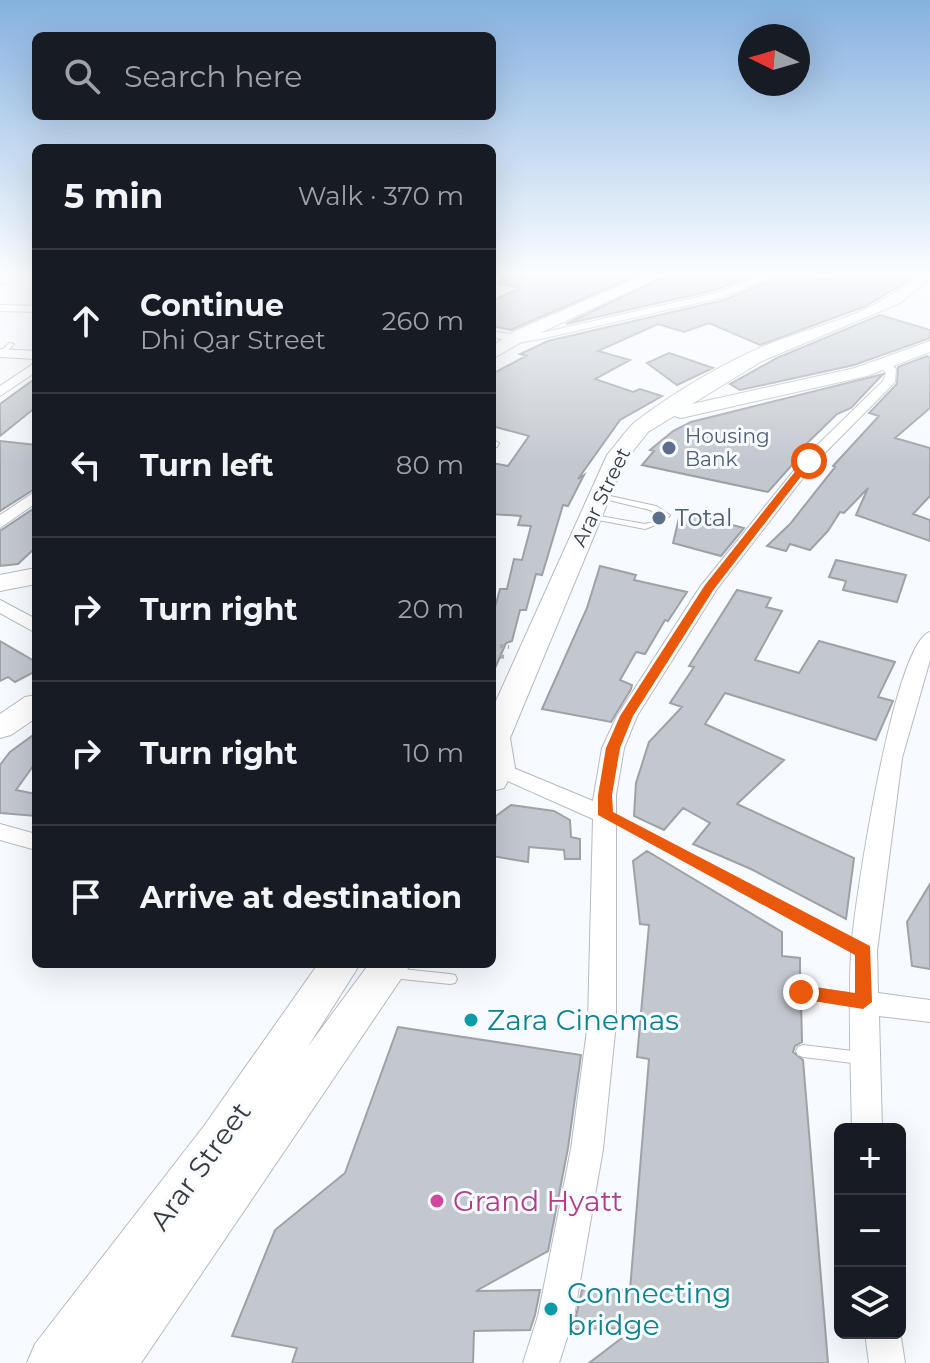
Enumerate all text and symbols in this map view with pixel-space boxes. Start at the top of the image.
north arrow [738,24,810,96]
search box [32,32,496,120]
icon: search [60,54,104,98]
text: Search here [124,58,302,95]
text: 5 min [64,175,163,217]
text: Walk · 370 m [298,180,464,212]
text: Continue [140,287,284,324]
icon: ahead [64,299,108,343]
text: 260 m [382,305,464,337]
text: Dhi Qar Street [140,324,326,356]
place label: Housing Bank [685,424,770,471]
marker: Housing Bank [660,439,678,457]
icon: left [64,443,108,487]
route start [791,443,827,479]
street label: Arar Street [567,444,635,550]
text: Turn left [140,447,273,484]
text: 80 m [396,449,464,481]
place label: Total [675,503,732,532]
marker: Total [650,509,668,527]
icon: right [64,587,108,631]
text: Turn right [140,591,297,628]
text: 20 m [398,593,464,625]
icon: right [64,731,108,775]
text: Turn right [140,735,297,772]
text: 10 m [403,737,464,769]
icon: arrive [64,875,108,919]
text: Arrive at destination [140,879,462,916]
route end [783,974,819,1010]
place label: Zara Cinemas [487,1003,679,1037]
marker: Zara Cinemas [462,1011,480,1029]
street label: Arar Street [142,1095,258,1237]
map controls [834,1123,906,1339]
button: + [834,1123,906,1195]
place label: Grand Hyatt [453,1184,623,1218]
marker: Grand Hyatt [428,1192,446,1210]
button: − [834,1195,906,1267]
button: layers [834,1267,906,1339]
place label: Connecting bridge [567,1276,731,1342]
marker: Connecting bridge [542,1300,560,1318]

